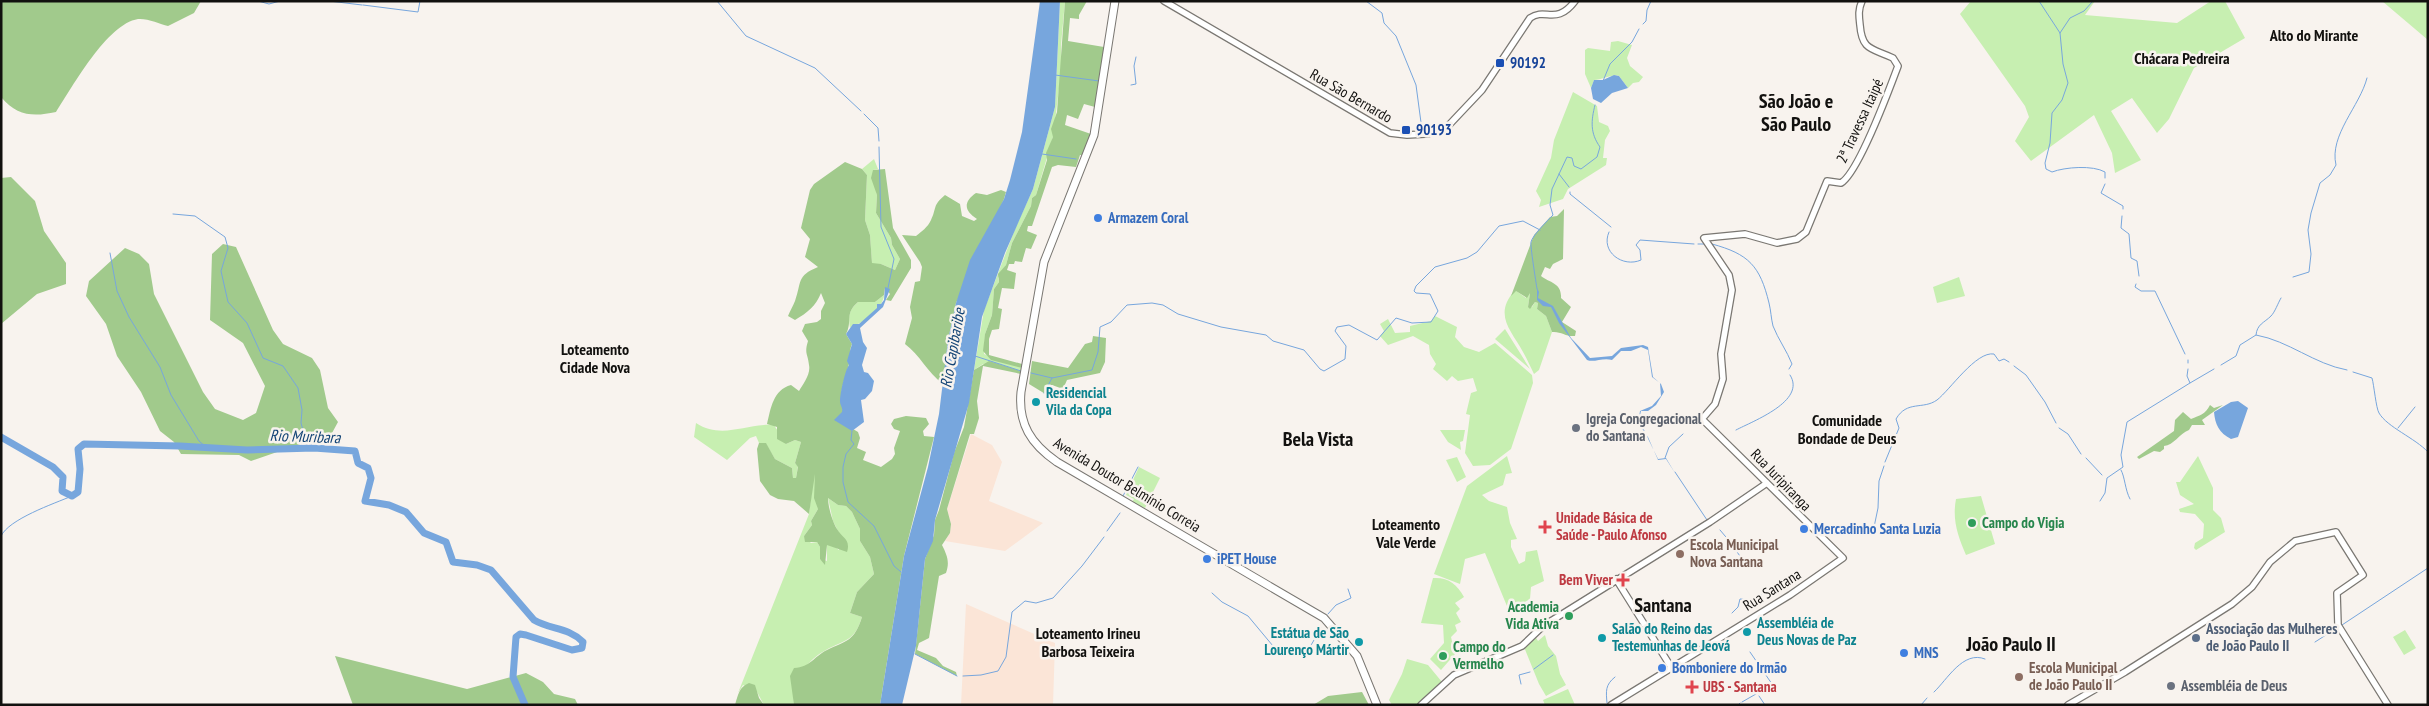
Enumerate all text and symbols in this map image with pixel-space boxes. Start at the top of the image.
district label: Alto do Mirante [2269,25,2358,45]
district label: Chácara Pedreira [2134,48,2230,68]
place label: 90192 [1510,53,1546,72]
marker: 90192 [1494,57,1506,69]
street label: Rua São Bernardo [1307,64,1396,127]
street label: 2ª Travessa Itaipé [1832,76,1887,166]
district label: São João e São Paulo [1759,88,1833,137]
place label: 90193 [1416,120,1452,139]
marker: 90193 [1400,124,1412,136]
place label: Armazem Coral [1107,208,1189,227]
marker: Armazem Coral [1092,212,1104,224]
water label: Rio Capibaribe [935,305,969,389]
district label: Loteamento Cidade Nova [560,339,631,377]
place label: Residencial Vila da Copa [1045,383,1112,419]
marker: Residencial Vila da Copa [1030,396,1042,408]
place label: Igreja Congregacional do Santana [1586,409,1702,445]
district label: Comunidade Bondade de Deus [1798,410,1897,448]
marker: Igreja Congregacional do Santana [1570,422,1582,434]
water label: Rio Muribara [269,425,342,447]
district label: Bela Vista [1283,426,1353,452]
street label: Avenida Doutor Belmínio Correia [1050,433,1204,536]
street label: Rua Juripiranga [1747,445,1816,515]
place label: Unidade Básica de Saúde - Paulo Afonso [1556,508,1667,544]
place label: Campo do Vigia [1982,513,2065,532]
district label: Loteamento Vale Verde [1372,514,1440,552]
marker: Campo do Vigia [1966,517,1978,529]
place label: Mercadinho Santa Luzia [1814,519,1941,538]
marker: Unidade Básica de Saúde - Paulo Afonso [1538,520,1552,534]
marker: Mercadinho Santa Luzia [1798,523,1810,535]
place label: Escola Municipal Nova Santana [1690,535,1779,571]
marker: Escola Municipal Nova Santana [1674,548,1686,560]
place label: iPET House [1217,549,1277,568]
marker: iPET House [1201,553,1213,565]
street label: Rua Santana [1739,564,1804,615]
place label: Bem Viver [1559,570,1614,589]
marker: Bem Viver [1617,574,1629,586]
district label: Santana [1634,592,1692,618]
place label: Academia Vida Ativa [1505,597,1559,633]
marker: Academia Vida Ativa [1563,610,1575,622]
place label: Assembléia de Deus Novas de Paz [1756,613,1857,649]
place label: Salão do Reino das Testemunhas de Jeová [1612,619,1730,655]
place label: Associação das Mulheres de João Paulo II [2205,619,2337,655]
district label: Loteamento Irineu Barbosa Teixeira [1036,623,1140,661]
place label: Estátua de São Lourenço Mártir [1264,623,1350,659]
marker: Assembléia de Deus Novas de Paz [1741,626,1753,638]
district label: João Paulo II [1965,631,2056,657]
marker: Salão do Reino das Testemunhas de Jeová [1596,632,1608,644]
marker: Associação das Mulheres de João Paulo II [2190,632,2202,644]
marker: Estátua de São Lourenço Mártir [1353,636,1365,648]
place label: Campo do Vermelho [1452,637,1506,673]
place label: MNS [1914,643,1939,662]
marker: MNS [1898,647,1910,659]
marker: Campo do Vermelho [1437,650,1449,662]
place label: Bomboniere do Irmão [1672,658,1787,677]
place label: Escola Municipal de João Paulo II [2029,658,2118,694]
marker: Bomboniere do Irmão [1656,662,1668,674]
marker: Escola Municipal de João Paulo II [2013,671,2025,683]
place label: Assembléia de Deus [2180,676,2287,695]
place label: UBS - Santana [1703,677,1777,696]
marker: UBS - Santana [1685,680,1699,694]
marker: Assembléia de Deus [2165,680,2177,692]

